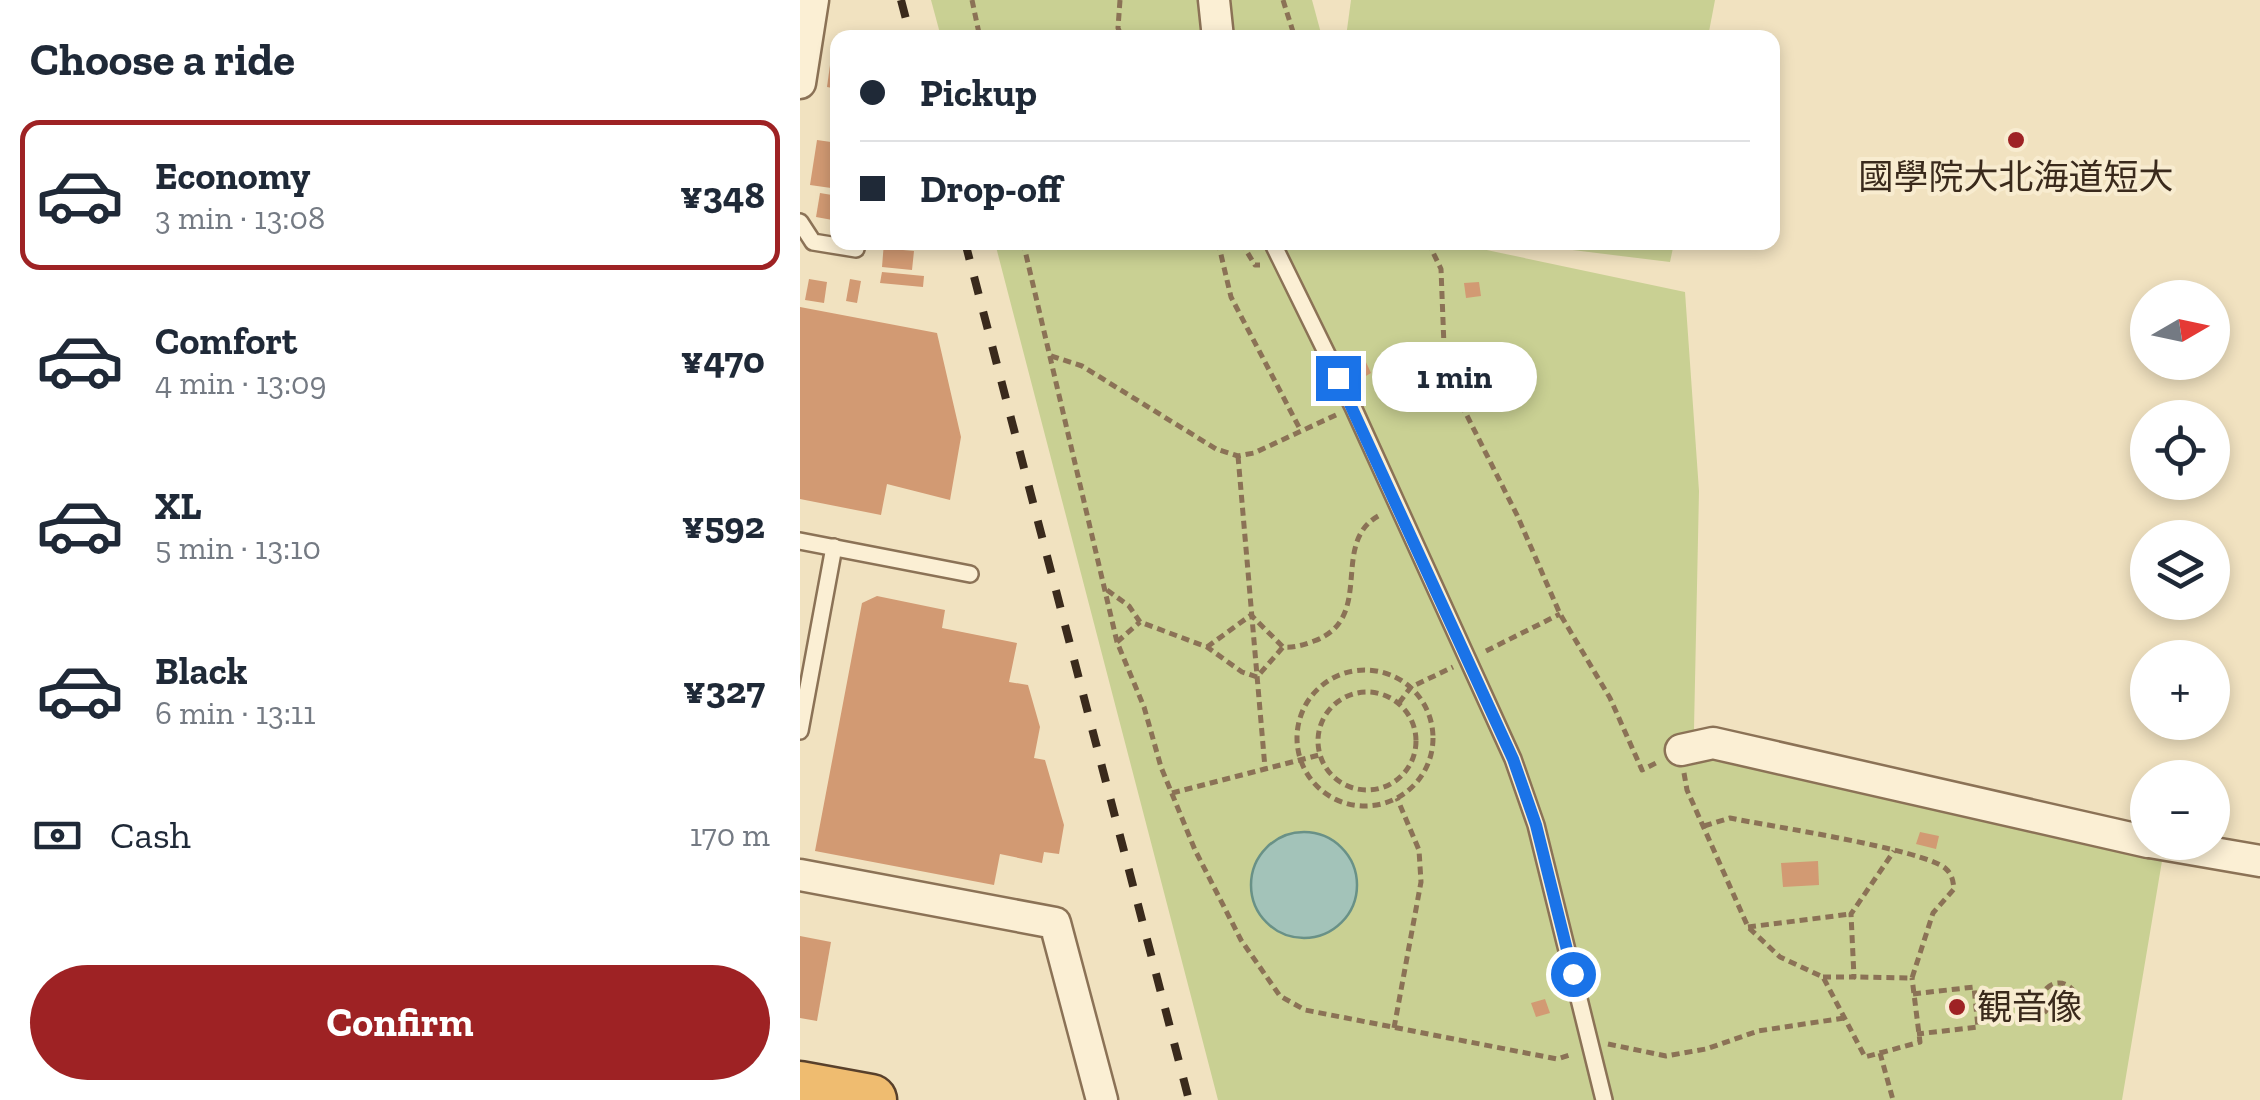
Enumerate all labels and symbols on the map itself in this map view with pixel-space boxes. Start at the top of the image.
marker: 國學院大北海道短大 [2005,129,2027,151]
place label: 國學院大北海道短大 [1858,156,2174,198]
north arrow [2130,280,2230,380]
callout: 1 min [1373,343,1538,413]
route end [1316,356,1361,401]
route start [1551,952,1596,997]
place label: 観音像 [1977,986,2082,1028]
marker: 観音像 [1946,996,1968,1018]

